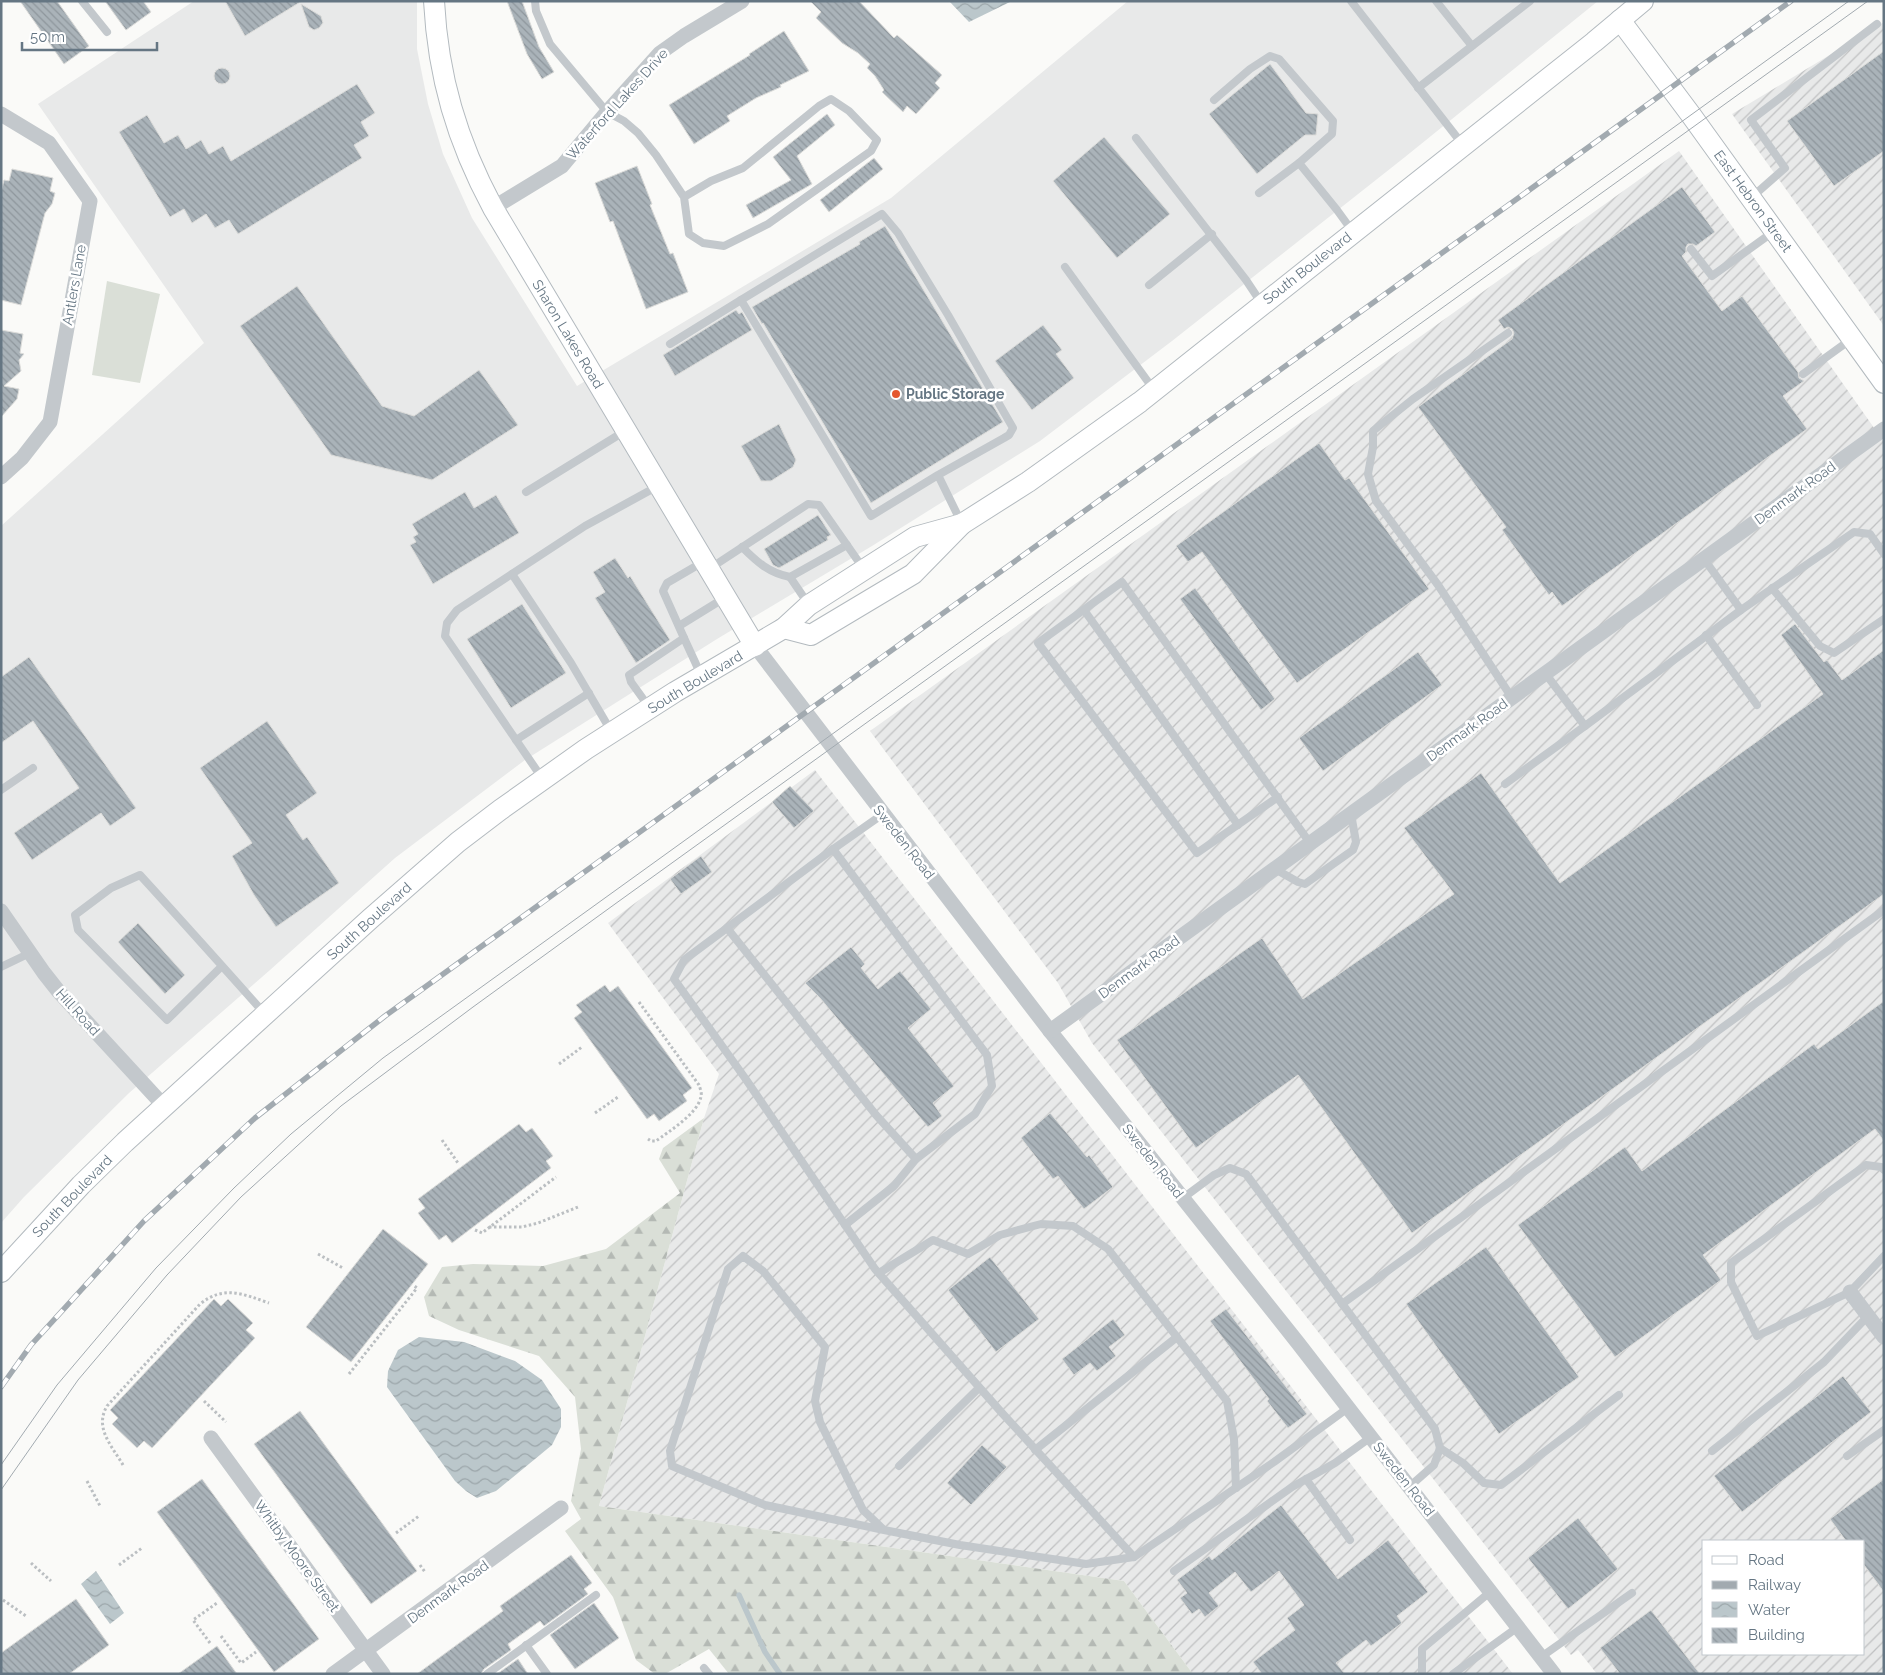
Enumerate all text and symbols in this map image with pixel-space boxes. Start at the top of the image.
scale bar [22,20,158,52]
text: 50 m [30,28,65,46]
street label: Waterford Lakes Drive [563,45,671,163]
street label: East Hebron Street [1711,147,1795,255]
street label: South Boulevard [1260,229,1354,307]
street label: Antlers Lane [59,243,89,327]
street label: Sharon Lakes Road [529,277,607,391]
place label: Public Storage [906,386,1005,402]
marker: Public Storage [890,388,902,400]
street label: Denmark Road [1751,458,1839,528]
street label: South Boulevard [645,647,745,717]
street label: Denmark Road [1423,695,1511,765]
street label: Sweden Road [870,802,938,882]
street label: South Boulevard [324,879,414,963]
street label: Denmark Road [1095,932,1183,1002]
street label: Hill Road [53,985,103,1039]
street label: Sweden Road [1119,1121,1187,1201]
street label: South Boulevard [29,1152,115,1240]
street label: Sweden Road [1370,1439,1438,1519]
street label: Whitby Moore Street [251,1497,343,1615]
legend [1702,1540,1865,1655]
text: Road [1748,1551,1784,1569]
street label: Denmark Road [404,1557,492,1627]
text: Railway [1748,1576,1801,1594]
text: Water [1748,1601,1791,1619]
text: Building [1748,1626,1805,1644]

